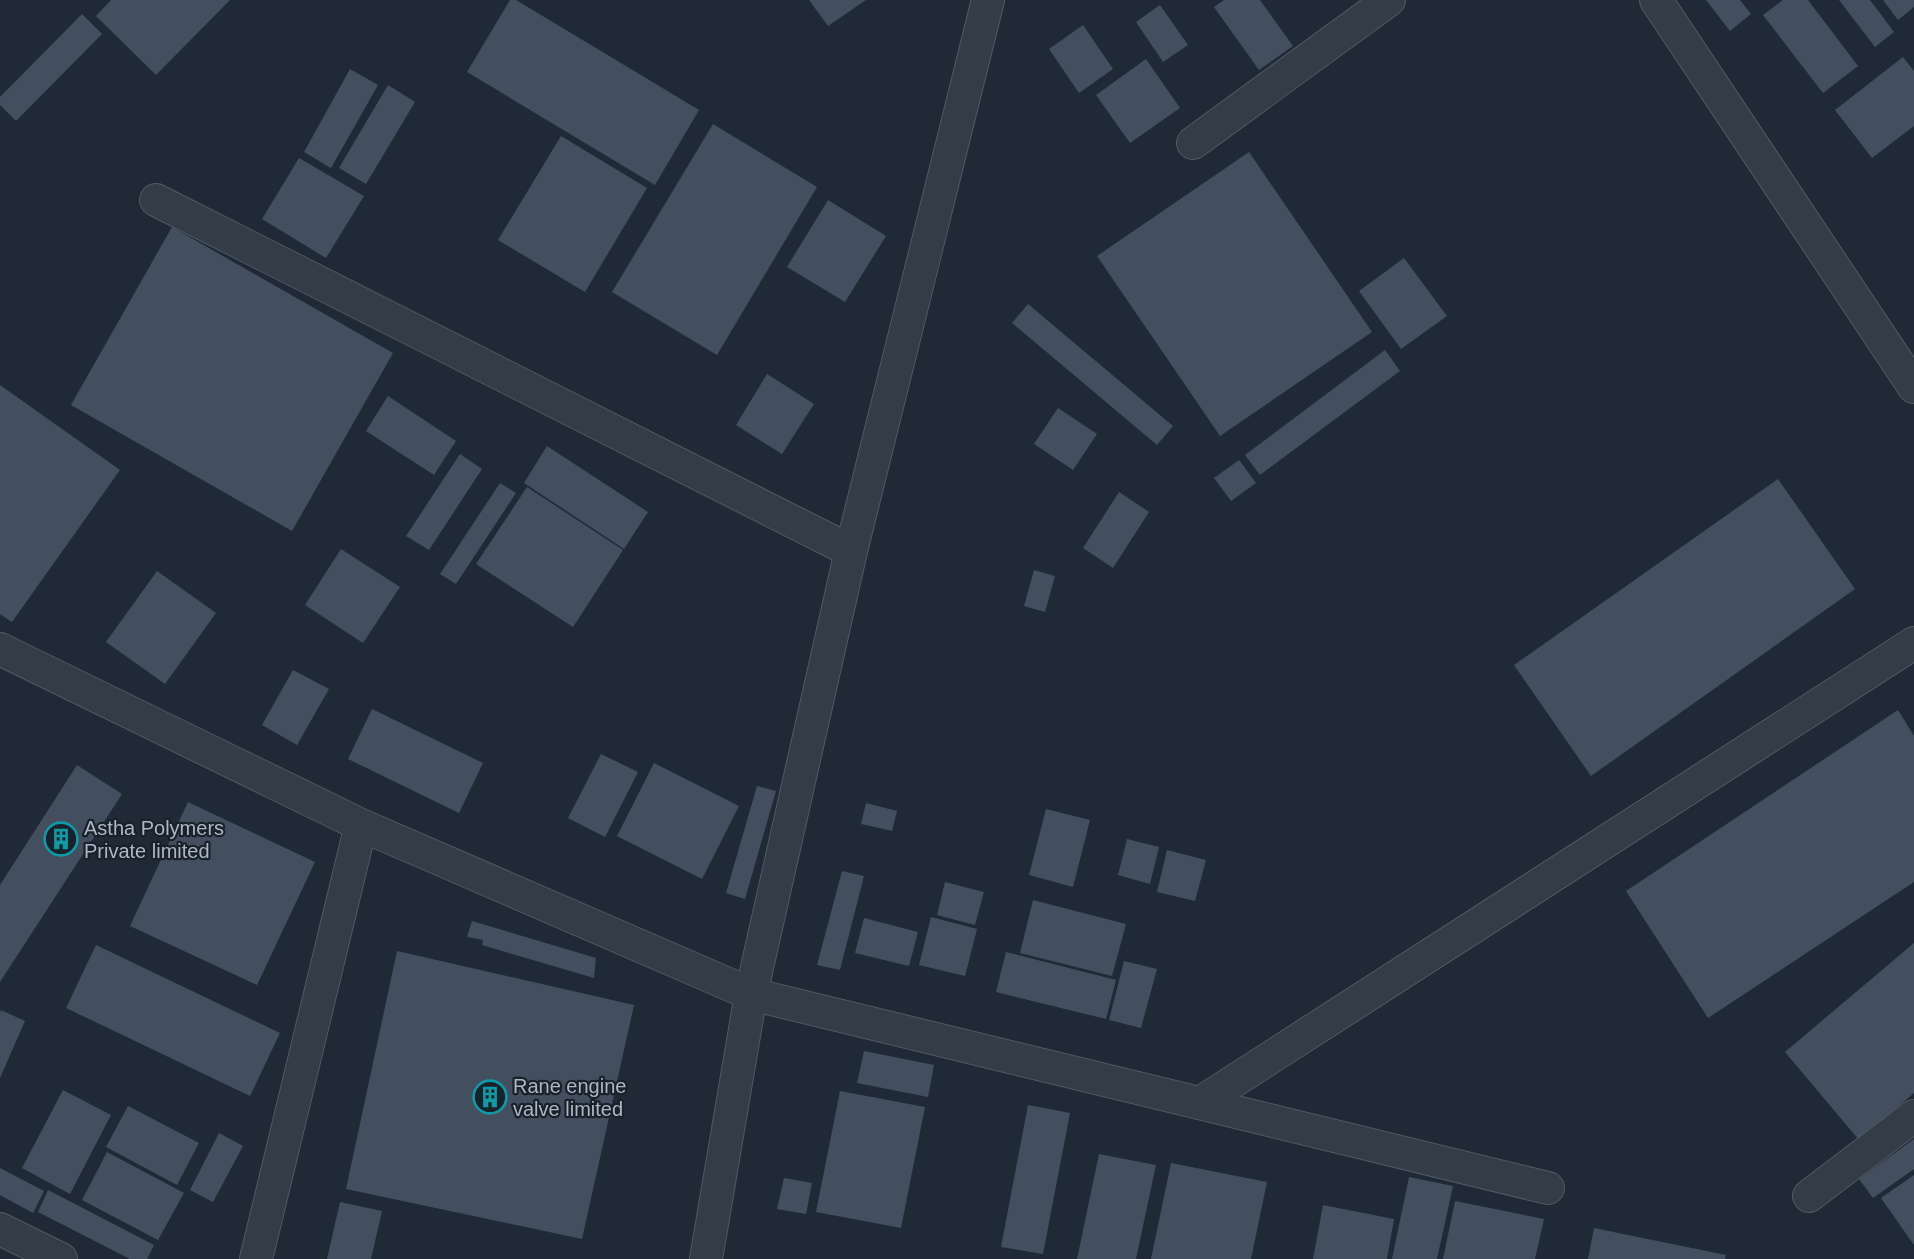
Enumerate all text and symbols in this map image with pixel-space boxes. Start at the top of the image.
place label: Astha Polymers Private limited [84,817,224,862]
building icon: Astha Polymers Private limited [43,821,79,857]
place label: Rane engine valve limited [513,1075,626,1120]
building icon: Rane engine valve limited [472,1079,508,1115]

